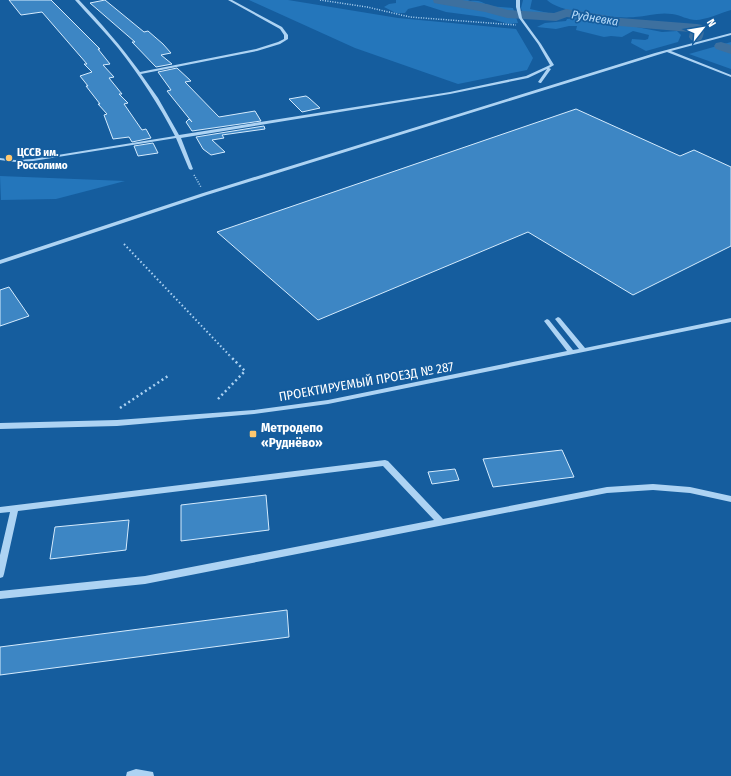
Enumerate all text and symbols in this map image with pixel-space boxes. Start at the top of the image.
water label: Рудневка [571,7,619,29]
north arrow [683,8,723,48]
text: N [704,17,718,29]
place label: ЦССВ им. Россолимо [17,146,68,172]
marker: ЦССВ им. Россолимо [4,153,14,163]
street label: ПРОЕКТИРУЕМЫЙ ПРОЕЗД № 287 [278,359,455,404]
place label: Метродепо «Руднёво» [261,420,323,450]
marker: Метродепо «Руднёво» [248,429,258,439]

